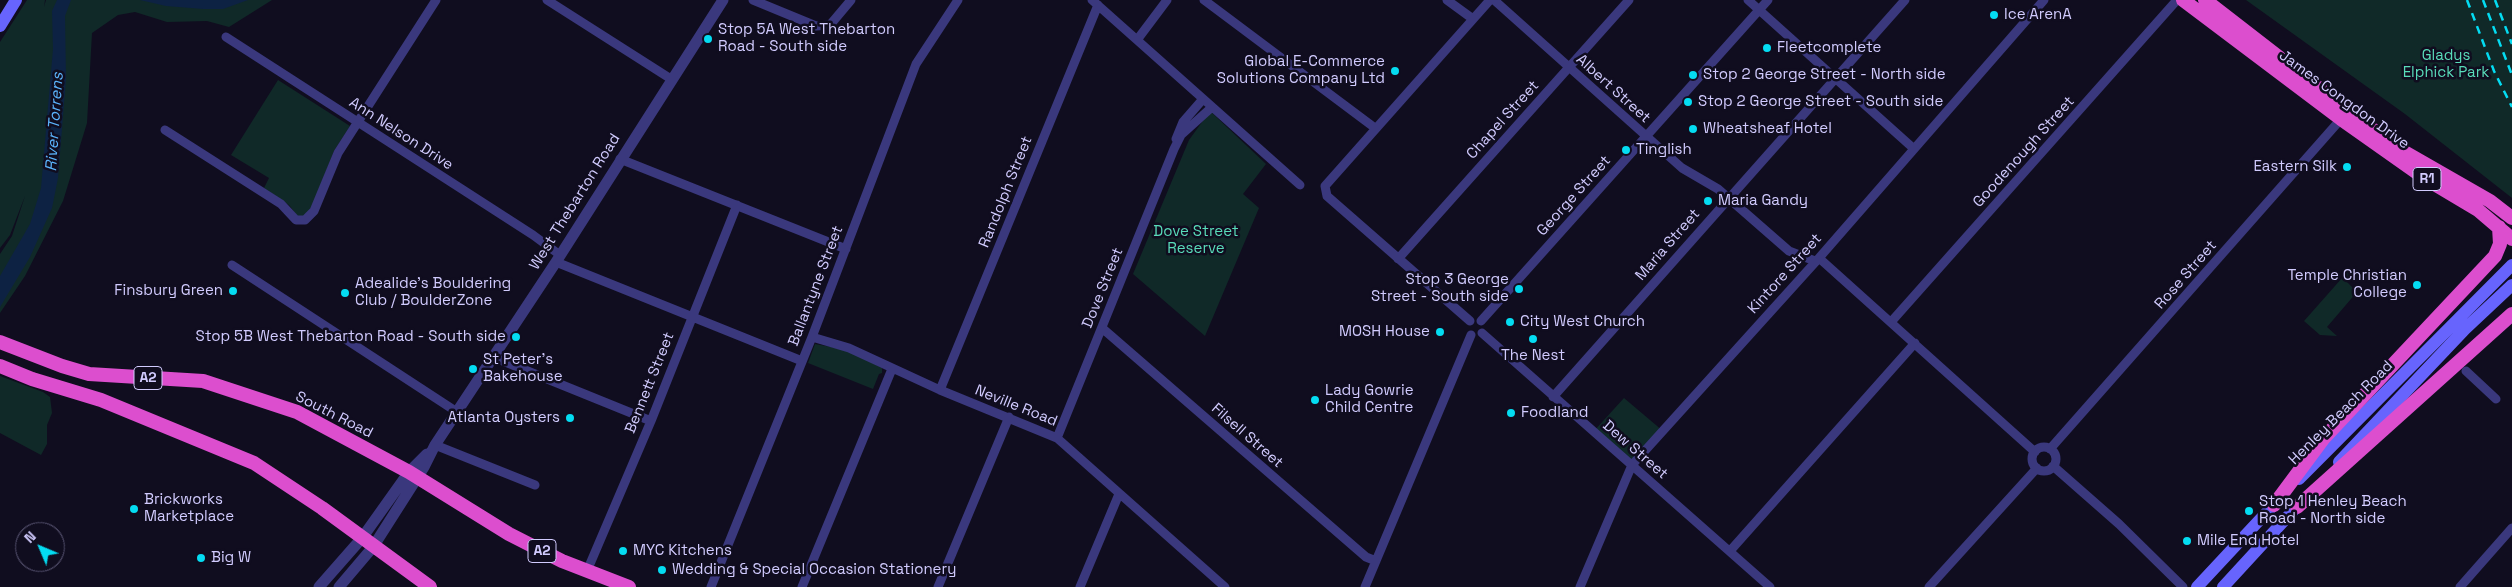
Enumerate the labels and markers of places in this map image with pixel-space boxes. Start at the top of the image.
place label: Ice ArenA [2004,6,2072,24]
marker: Ice ArenA [1988,9,2000,21]
place label: Stop 5A West Thebarton Road - South side [718,21,895,56]
marker: Stop 5A West Thebarton Road - South side [702,33,714,45]
place label: Fleetcomplete [1777,39,1881,57]
marker: Fleetcomplete [1761,42,1773,54]
place label: Global E-Commerce Solutions Company Ltd [1217,53,1385,88]
marker: Global E-Commerce Solutions Company Ltd [1389,65,1401,77]
place label: Stop 2 George Street - North side [1703,66,1946,84]
marker: Stop 2 George Street - North side [1687,69,1699,81]
place label: Stop 2 George Street - South side [1698,93,1943,111]
marker: Stop 2 George Street - South side [1682,96,1694,108]
place label: Wheatsheaf Hotel [1703,120,1832,138]
marker: Wheatsheaf Hotel [1687,123,1699,135]
place label: Tinglish [1636,141,1692,159]
marker: Tinglish [1620,144,1632,156]
place label: Eastern Silk [2253,158,2337,176]
marker: Eastern Silk [2341,161,2353,173]
place label: Maria Gandy [1718,192,1808,210]
marker: Maria Gandy [1702,195,1714,207]
place label: Temple Christian College [2288,267,2407,302]
place label: Stop 3 George Street - South side [1371,271,1509,306]
place label: Adealide's Bouldering Club / BoulderZone [355,275,511,310]
marker: Temple Christian College [2411,279,2423,291]
place label: Finsbury Green [114,282,223,300]
marker: Stop 3 George Street - South side [1513,283,1525,295]
marker: Finsbury Green [227,285,239,297]
marker: Adealide's Bouldering Club / BoulderZone [339,287,351,299]
place label: City West Church [1520,313,1645,331]
marker: City West Church [1504,316,1516,328]
place label: MOSH House [1339,323,1430,341]
marker: MOSH House [1434,326,1446,338]
place label: Stop 5B West Thebarton Road - South side [195,328,506,346]
marker: Stop 5B West Thebarton Road - South side [510,331,522,343]
marker: The Nest [1527,333,1539,345]
place label: The Nest [1501,347,1565,365]
place label: St Peter's Bakehouse [483,351,563,386]
marker: St Peter's Bakehouse [467,363,479,375]
place label: Lady Gowrie Child Centre [1325,382,1414,417]
marker: Lady Gowrie Child Centre [1309,394,1321,406]
place label: Foodland [1521,404,1588,422]
marker: Foodland [1505,407,1517,419]
place label: Atlanta Oysters [447,409,560,427]
marker: Atlanta Oysters [564,412,576,424]
place label: Brickworks Marketplace [144,491,234,526]
place label: Stop 1 Henley Beach Road - North side [2259,493,2407,528]
marker: Brickworks Marketplace [128,503,140,515]
marker: Stop 1 Henley Beach Road - North side [2243,505,2255,517]
place label: Mile End Hotel [2197,532,2299,550]
marker: Mile End Hotel [2181,535,2193,547]
place label: MYC Kitchens [633,542,732,560]
marker: MYC Kitchens [617,545,629,557]
place label: Big W [211,549,251,567]
marker: Big W [195,552,207,564]
place label: Wedding & Special Occasion Stationery [672,561,956,579]
marker: Wedding & Special Occasion Stationery [656,564,668,576]

